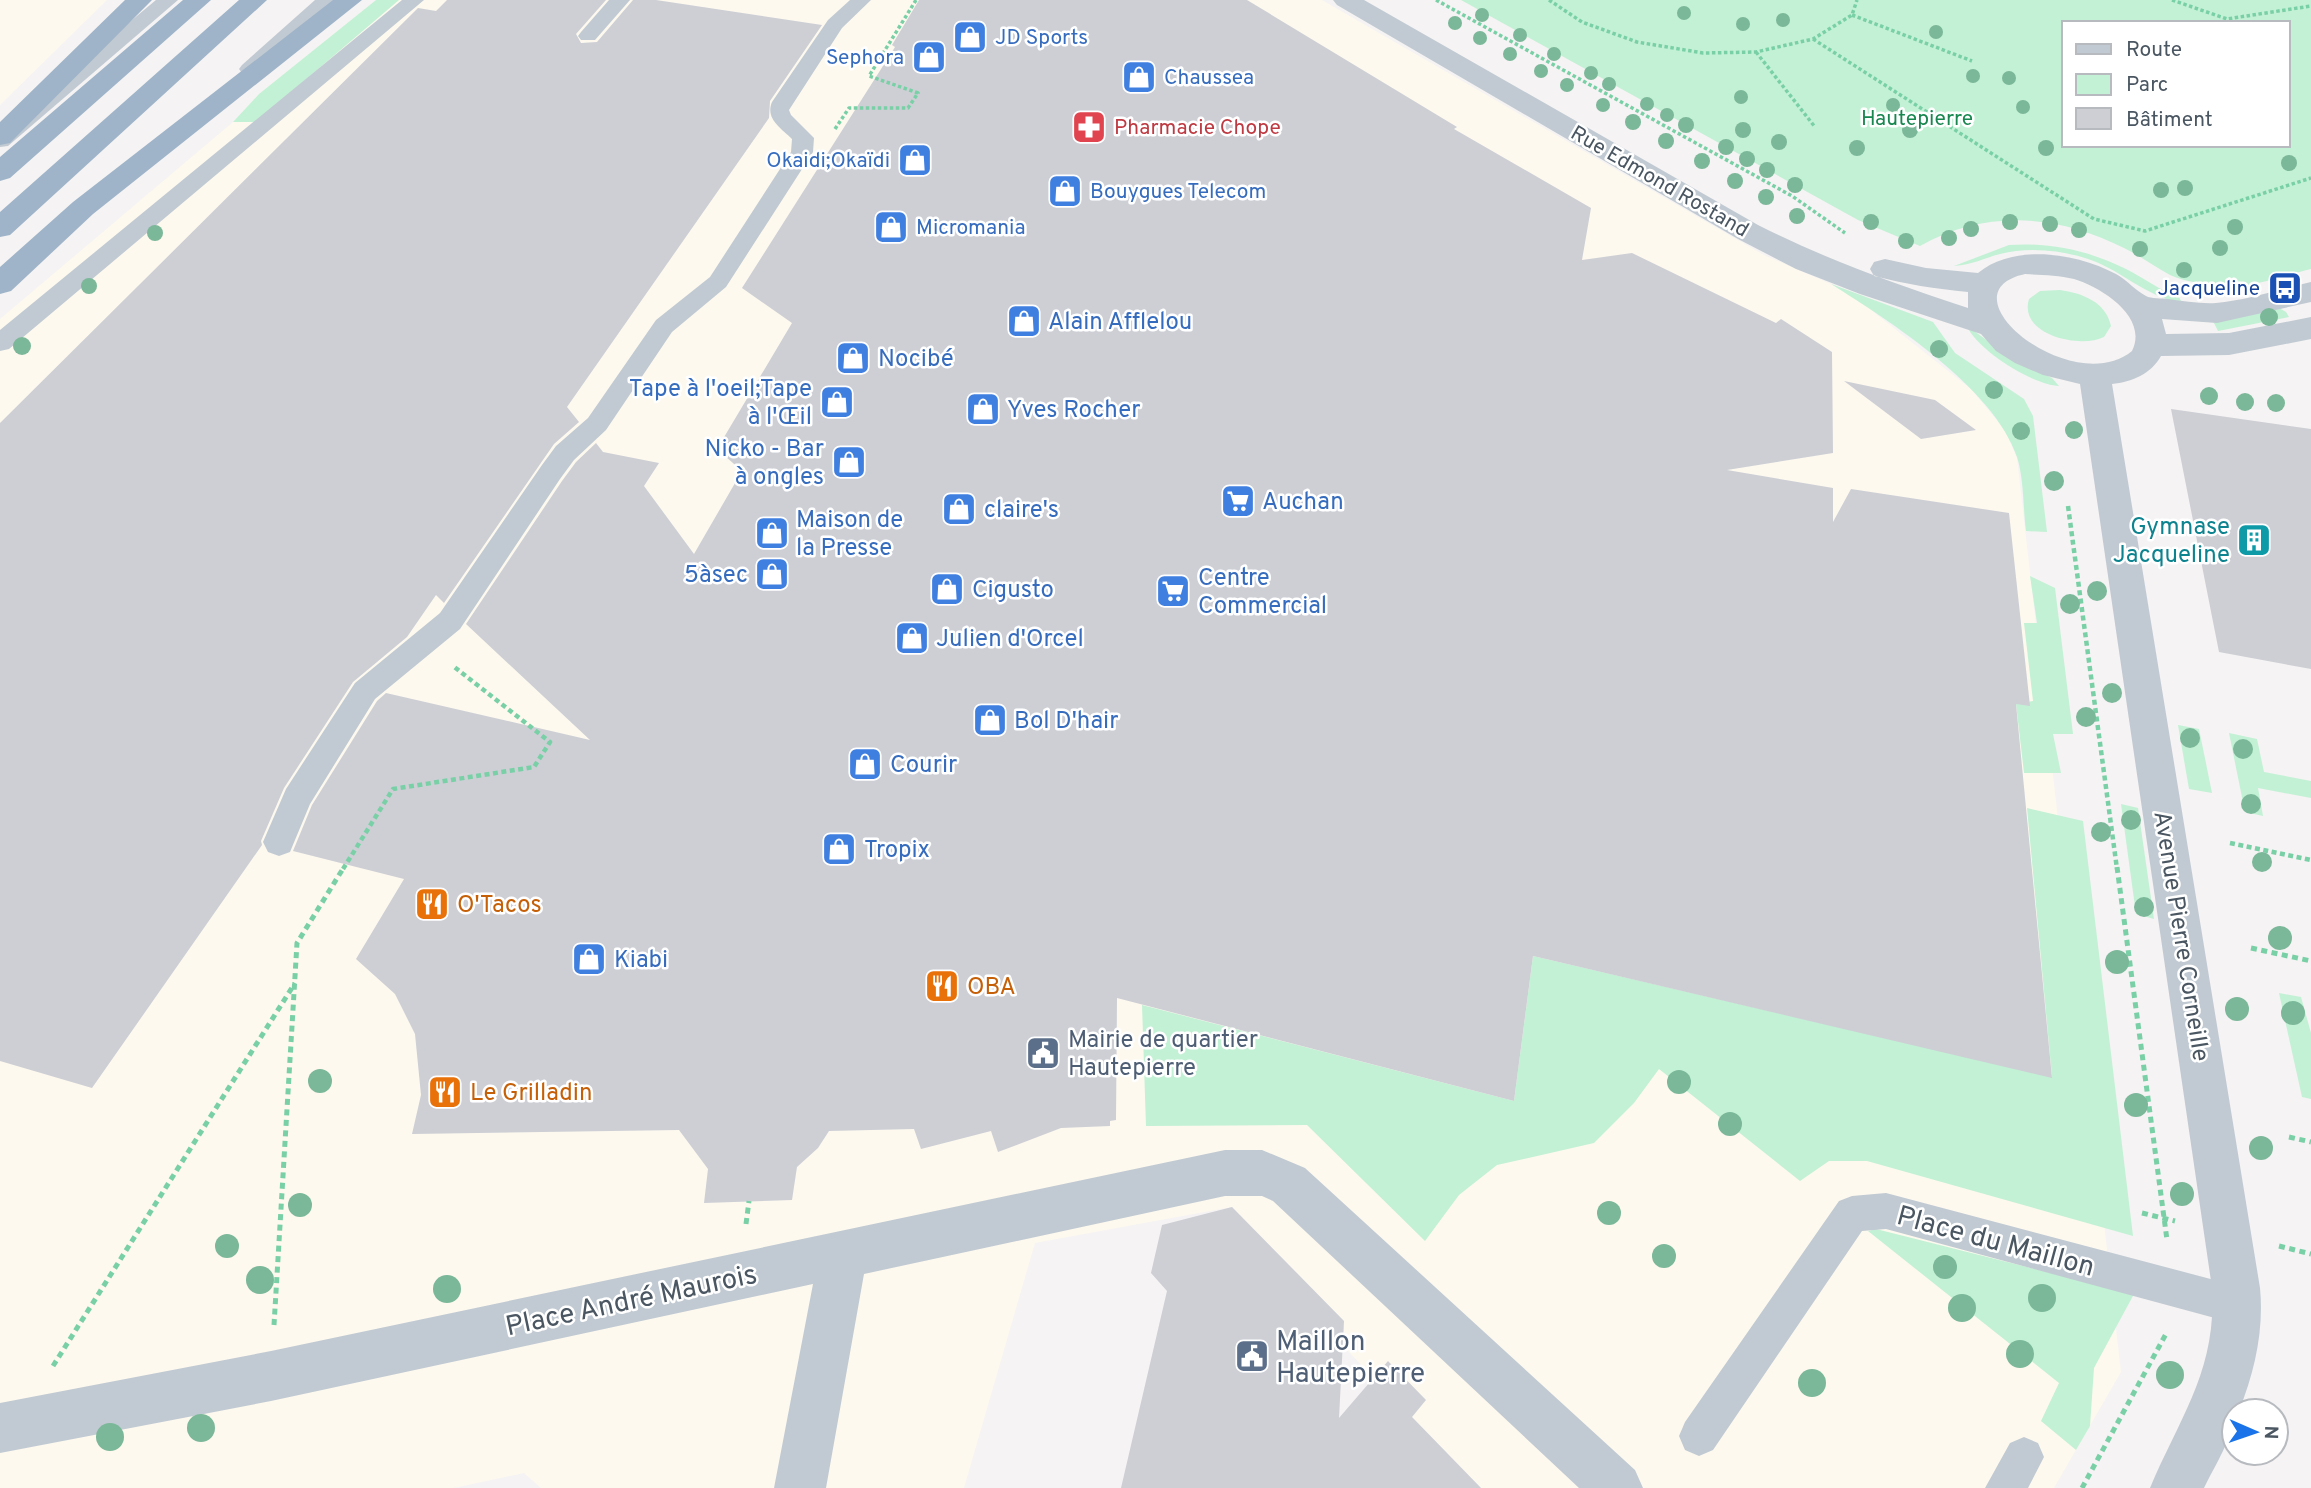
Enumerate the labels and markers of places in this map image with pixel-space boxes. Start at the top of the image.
shop icon: JD Sports [951,18,989,56]
place label: JD Sports [995,25,1088,52]
shop icon: Sephora [910,38,948,76]
place label: Sephora [826,45,904,72]
shop icon: Chaussea [1120,58,1158,96]
place label: Chaussea [1164,65,1254,92]
pharmacy icon: Pharmacie Chope [1070,108,1108,146]
place label: Pharmacie Chope [1114,115,1281,142]
shop icon: Okaidi;Okaïdi [896,141,934,179]
place label: Okaidi;Okaïdi [766,148,890,175]
shop icon: Bouygues Telecom [1046,172,1084,210]
place label: Bouygues Telecom [1090,179,1266,206]
shop icon: Micromania [872,208,910,246]
place label: Micromania [916,215,1025,242]
bus stop icon: Jacqueline [2266,269,2304,307]
place label: Jacqueline [2157,276,2260,303]
shop icon: Alain Afflelou [1005,302,1043,340]
place label: Alain Afflelou [1048,308,1192,338]
shop icon: Nocibé [834,339,872,377]
place label: Nocibé [878,345,954,375]
place label: Tape à l'oeil;Tape à l'Œil [629,375,812,433]
shop icon: Tape à l'oeil;Tape à l'Œil [818,383,856,421]
shop icon: Yves Rocher [964,390,1002,428]
place label: Yves Rocher [1007,396,1141,426]
place label: Nicko - Bar à ongles [704,435,824,493]
shop icon: Nicko - Bar à ongles [830,443,868,481]
supermarket icon: Auchan [1219,482,1257,520]
place label: Auchan [1262,488,1344,518]
shop icon: claire's [940,490,978,528]
place label: claire's [984,496,1059,526]
place label: Maison de la Presse [796,506,903,564]
place label: Gymnase Jacqueline [2113,513,2230,571]
shop icon: Maison de la Presse [753,514,791,552]
building icon: Gymnase Jacqueline [2235,521,2273,559]
shop icon: 5àsec [753,555,791,593]
place label: 5àsec [684,561,748,591]
place label: Centre Commercial [1198,564,1327,622]
shop icon: Cigusto [928,570,966,608]
supermarket icon: Centre Commercial [1154,572,1192,610]
place label: Cigusto [972,576,1054,606]
shop icon: Julien d'Orcel [893,619,931,657]
place label: Julien d'Orcel [936,625,1084,655]
shop icon: Bol D'hair [971,701,1009,739]
place label: Bol D'hair [1014,707,1118,737]
shop icon: Courir [846,745,884,783]
place label: Courir [890,751,957,781]
shop icon: Tropix [820,830,858,868]
place label: Tropix [864,836,930,866]
restaurant icon: O'Tacos [413,885,451,923]
place label: O'Tacos [457,891,542,921]
shop icon: Kiabi [570,940,608,978]
place label: Kiabi [614,946,668,976]
restaurant icon: OBA [923,967,961,1005]
place label: OBA [967,973,1016,1003]
place label: Mairie de quartier Hautepierre [1068,1026,1258,1084]
public building icon: Mairie de quartier Hautepierre [1024,1034,1062,1072]
restaurant icon: Le Grilladin [426,1073,464,1111]
place label: Le Grilladin [470,1079,592,1109]
place label: Maillon Hautepierre [1276,1325,1425,1393]
public building icon: Maillon Hautepierre [1233,1337,1271,1375]

